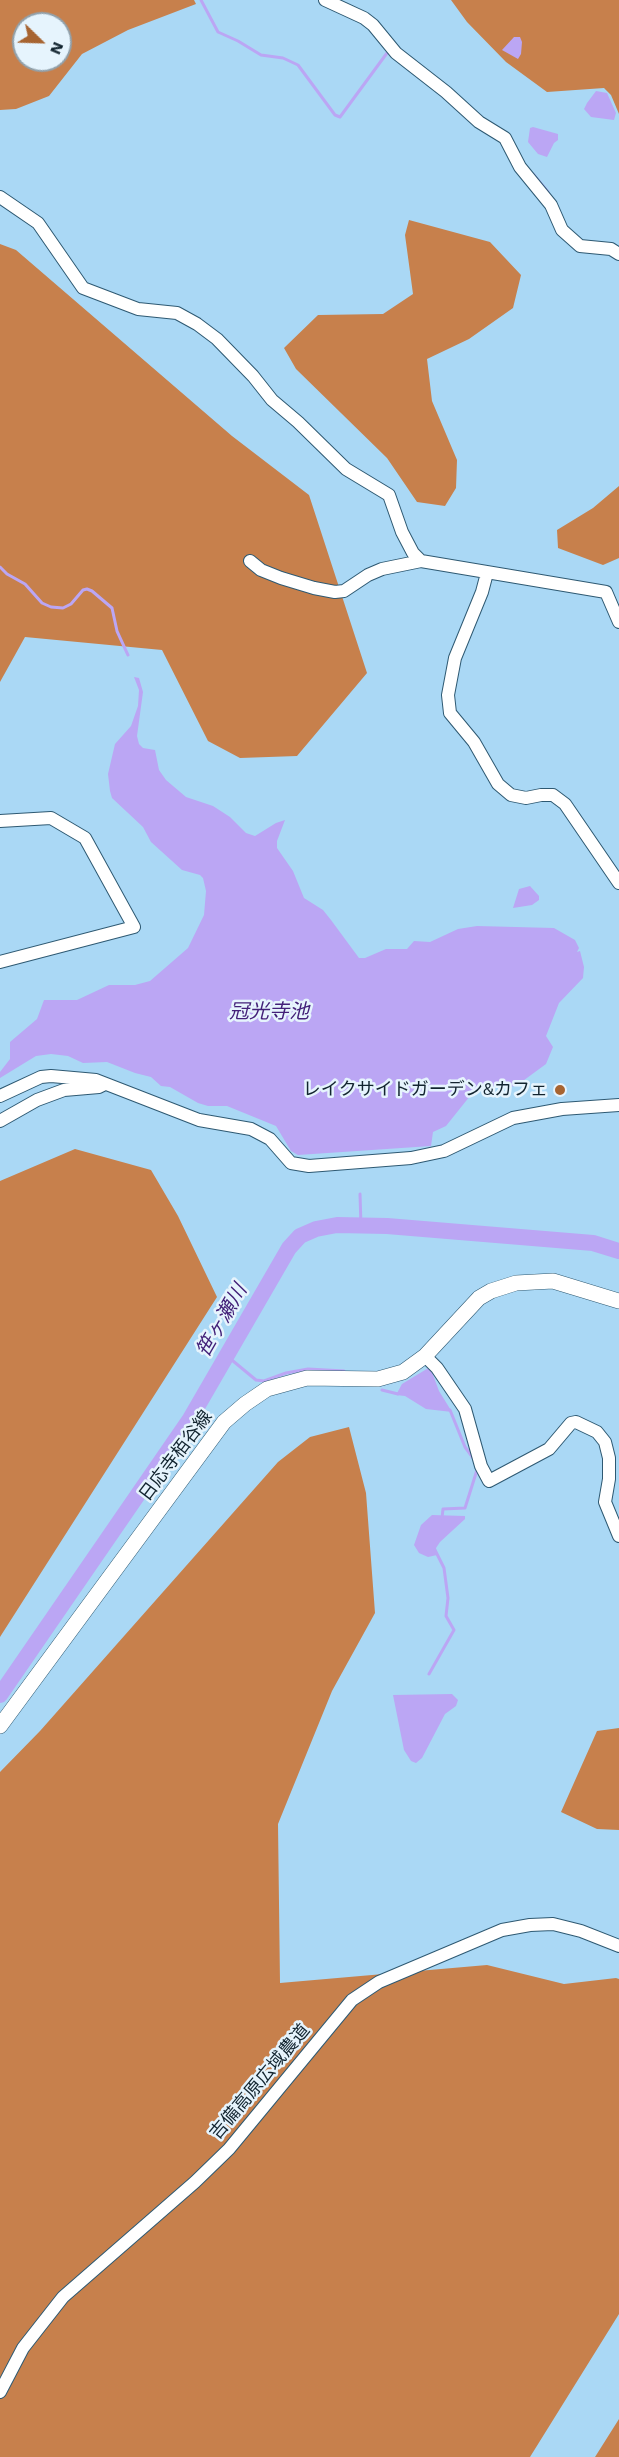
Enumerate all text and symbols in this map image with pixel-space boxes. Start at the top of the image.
north arrow [12,12,72,72]
text: N [46,39,68,58]
water label: 冠光寺池 [229,1000,309,1024]
place label: レイクサイドガーデン&カフェ [303,1079,548,1101]
marker: レイクサイドガーデン&カフェ [553,1083,567,1097]
water label: 笹ヶ瀬川 [192,1280,252,1362]
street label: 日応寺栢谷線 [135,1406,217,1506]
street label: 吉備高原広域農道 [205,2020,315,2144]

